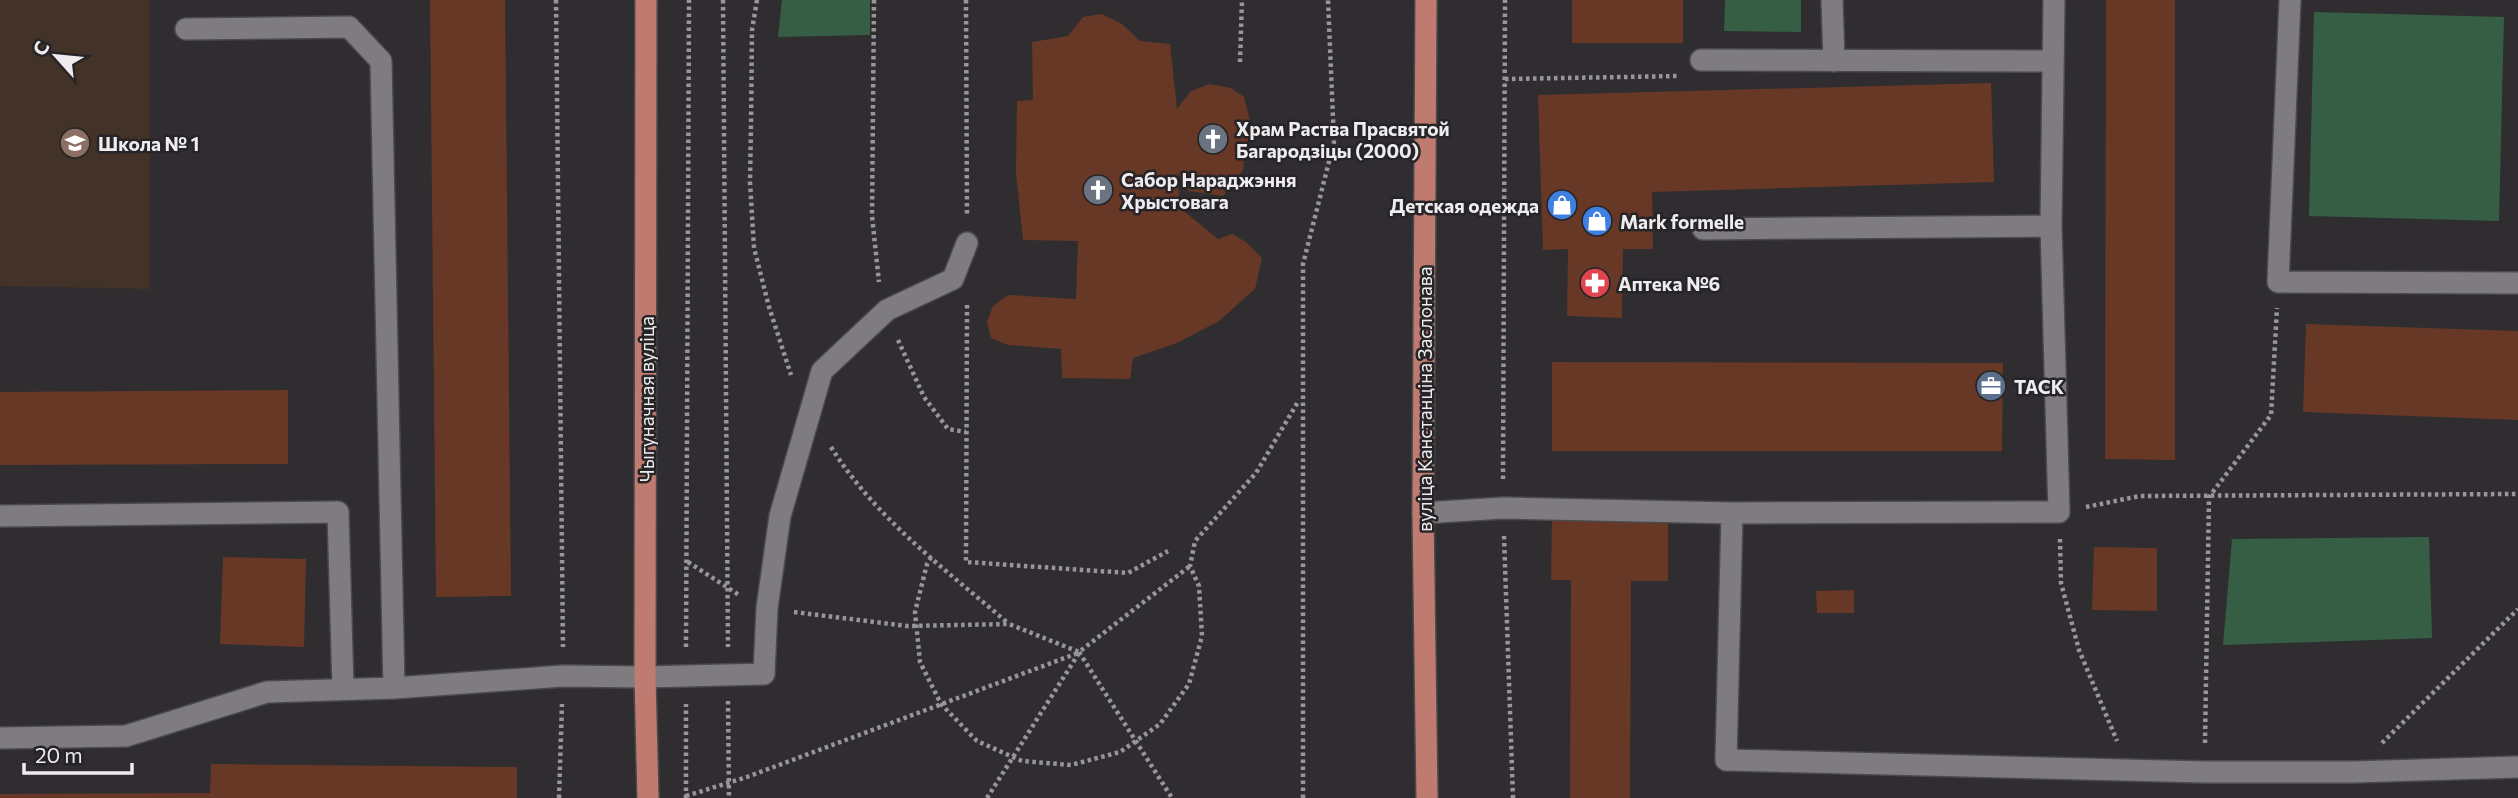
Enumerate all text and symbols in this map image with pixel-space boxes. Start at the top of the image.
north arrow [21,21,91,91]
text: С [27,37,54,59]
place label: Храм Раства Прасвятой Багародзіцы (2000) [1236,117,1450,162]
church icon: Храм Раства Прасвятой Багародзіцы (2000) [1196,122,1230,156]
school or university icon: Школа № 1 [58,126,92,160]
place label: Школа № 1 [98,132,199,155]
place label: Сабор Нараджэння Хрыстовага [1121,168,1296,213]
church icon: Сабор Нараджэння Хрыстовага [1081,173,1115,207]
shop icon: Детская одежда [1545,188,1579,222]
place label: Детская одежда [1390,194,1539,217]
shop icon: Mark formelle [1580,204,1614,238]
place label: Mark formelle [1620,210,1744,233]
street label: вуліца Канстанціна Заслонава [1413,266,1436,532]
pharmacy icon: Аптека №6 [1578,266,1612,300]
place label: Аптека №6 [1618,272,1720,295]
street label: Чыгуначная вуліца [635,316,658,482]
office icon: ТАСК [1974,369,2008,403]
place label: ТАСК [2014,375,2064,398]
scale bar [24,732,133,776]
text: 20 m [35,742,83,767]

